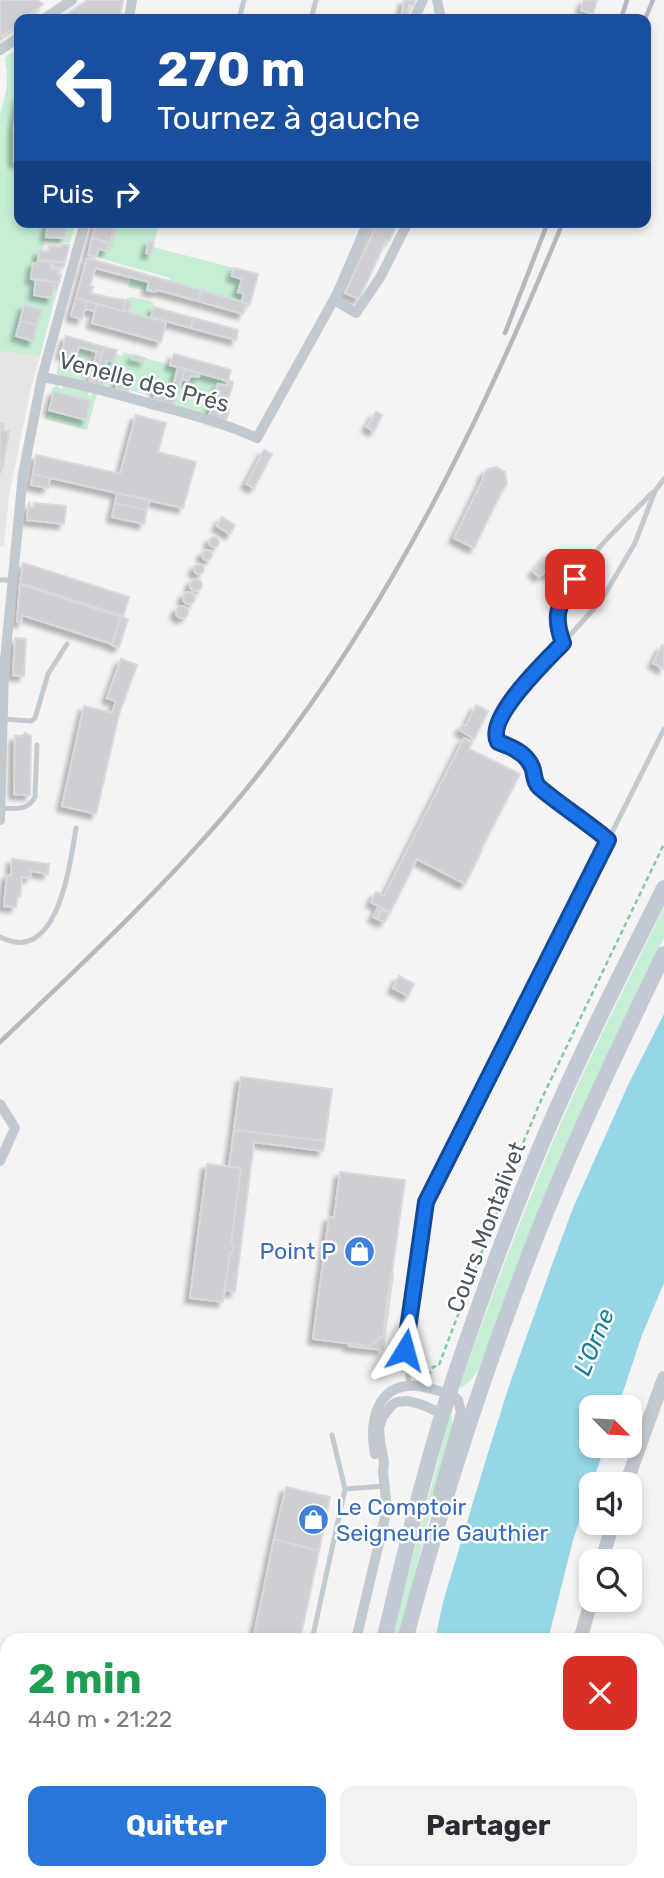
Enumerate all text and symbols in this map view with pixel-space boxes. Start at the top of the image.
text: 270 m [157,40,306,98]
icon: left [42,42,133,133]
text: Tournez à gauche [157,99,420,137]
icon: right [108,175,146,213]
text: Puis [42,179,94,210]
street label: Venelle des Prés [56,346,232,418]
pin [545,549,605,609]
icon: arrive [556,560,594,598]
street label: Cours Montalivet [441,1138,531,1316]
shop icon: Point P [342,1234,376,1268]
place label: Point P [259,1237,336,1265]
water label: L'Orne [568,1305,620,1379]
position arrow [368,1313,442,1387]
north arrow [579,1395,642,1458]
map controls [579,1395,642,1612]
button: sound [579,1472,642,1535]
place label: Le Comptoir Seigneurie Gauthier [336,1493,549,1547]
shop icon: Le Comptoir Seigneurie Gauthier [296,1503,330,1537]
button: search [579,1549,642,1612]
text: 2 min [28,1654,142,1704]
button: close [563,1656,637,1730]
text: 440 m · 21:22 [28,1705,172,1733]
button: Quitter [28,1786,326,1866]
button: Partager [340,1786,637,1866]

